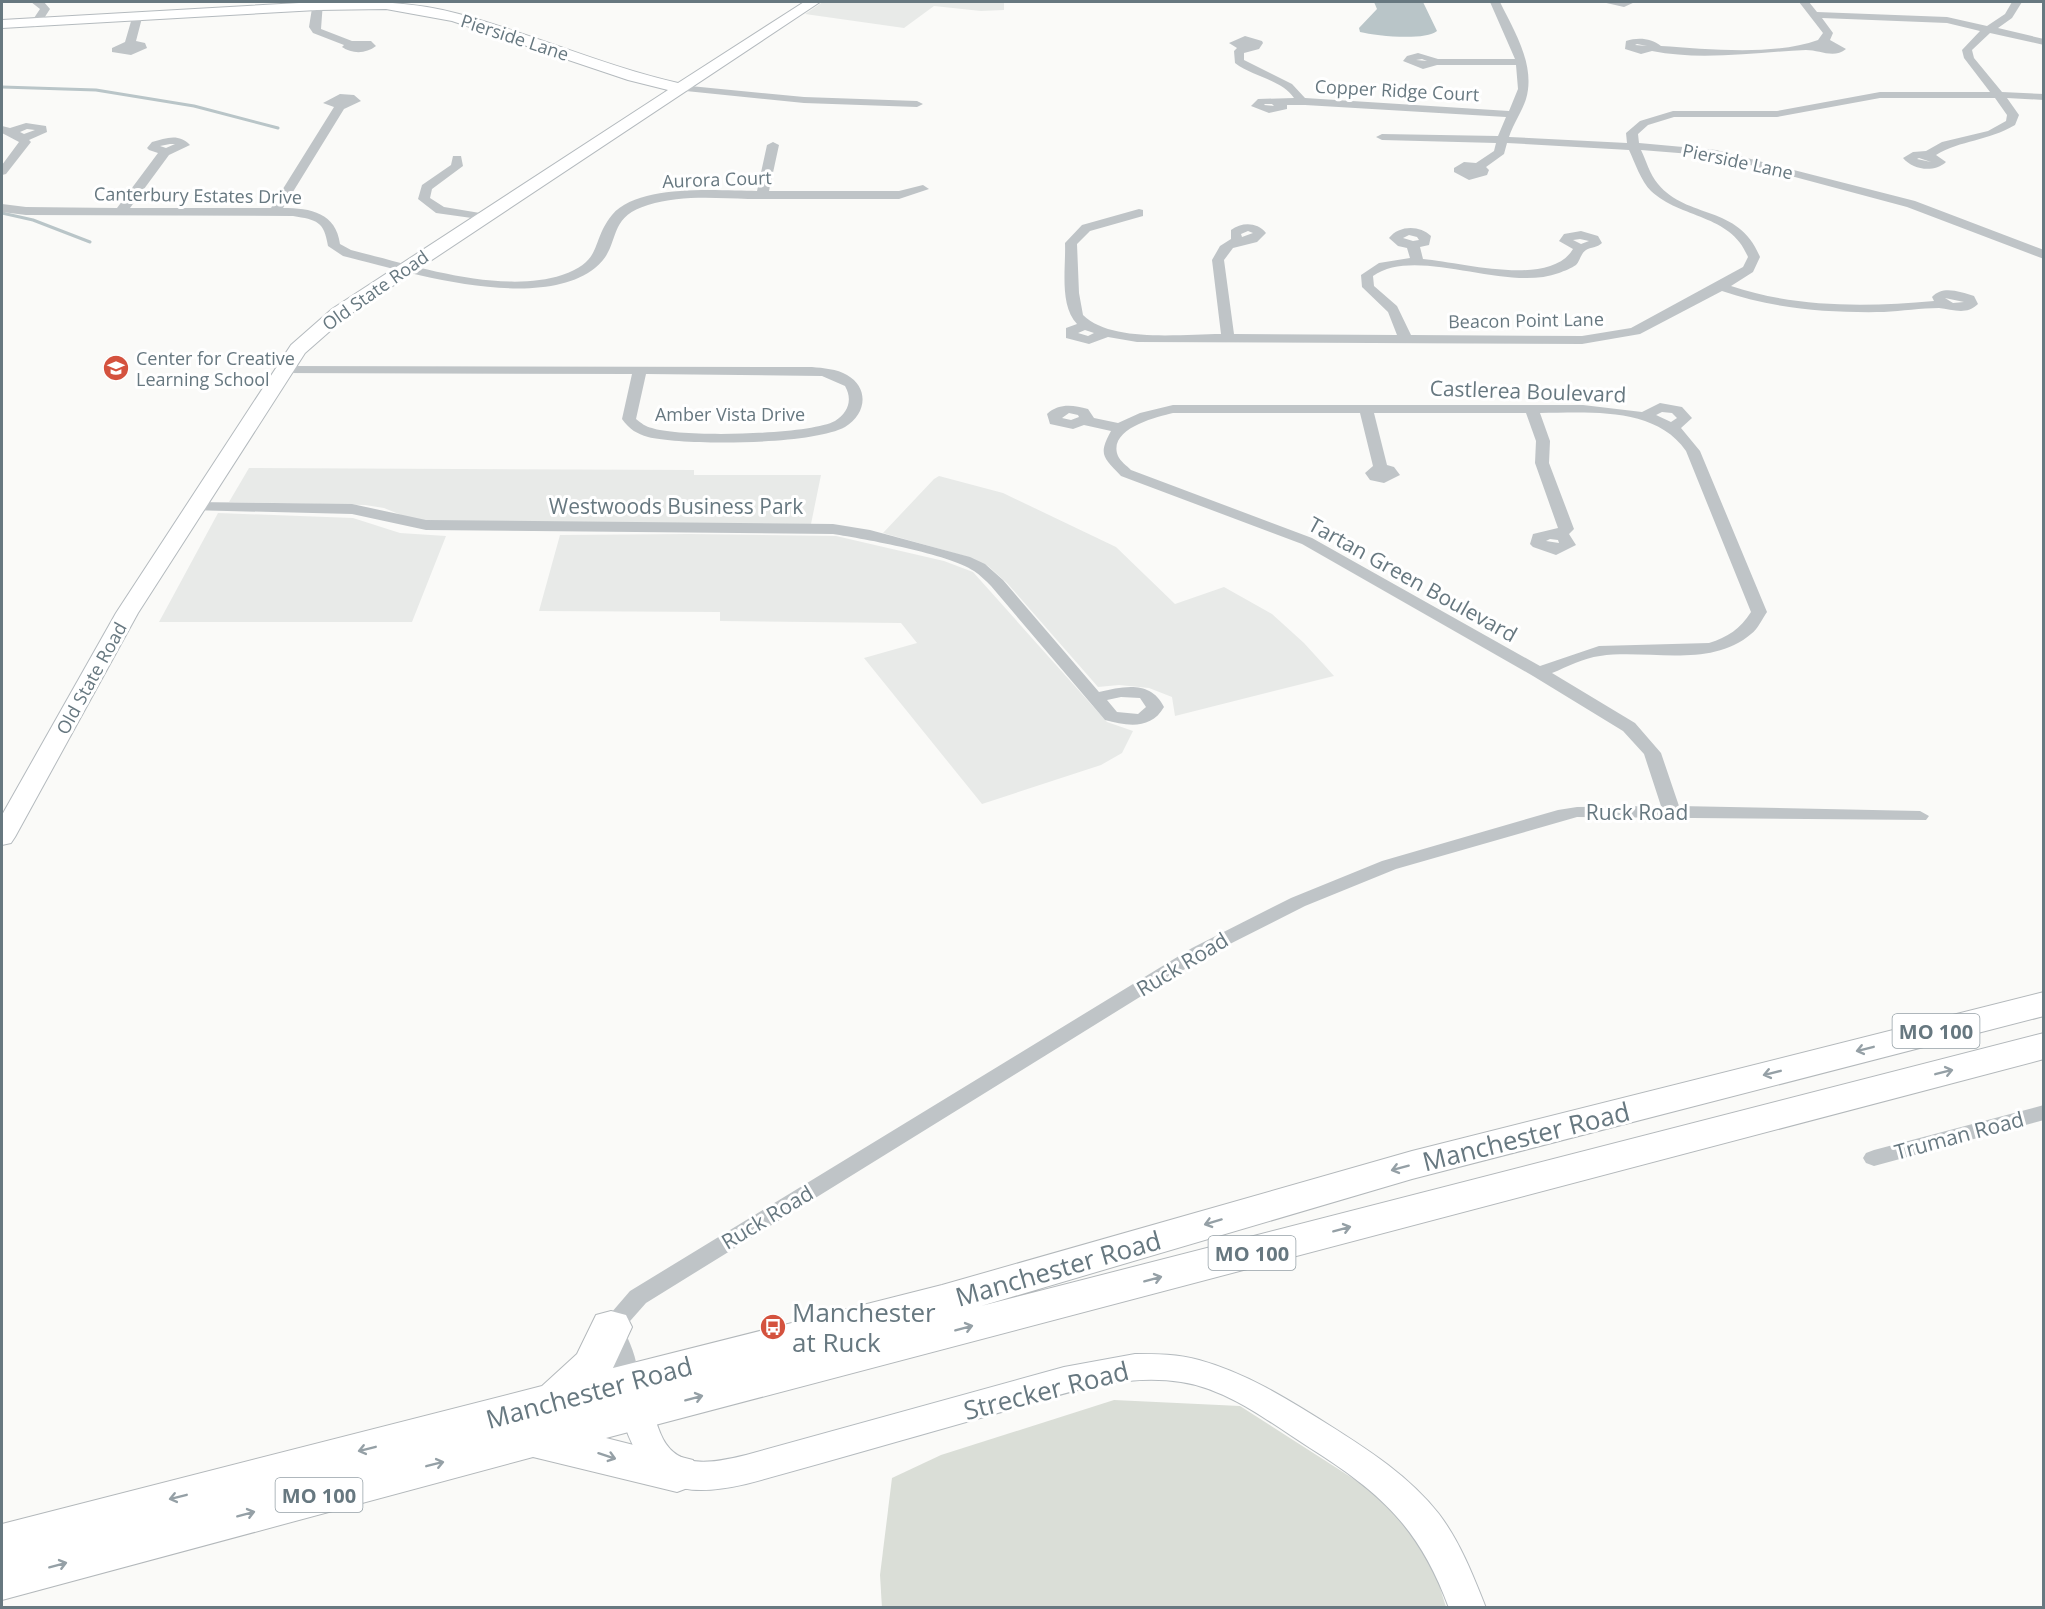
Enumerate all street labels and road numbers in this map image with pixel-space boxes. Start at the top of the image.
street label: Pierside Lane [458,8,572,66]
street label: Copper Ridge Court [1314,74,1480,106]
street label: Pierside Lane [1681,138,1795,184]
street label: Aurora Court [662,165,772,193]
street label: Canterbury Estates Drive [94,181,302,209]
street label: Old State Road [317,244,433,336]
street label: Beacon Point Lane [1448,307,1604,333]
street label: Castlerea Boulevard [1429,374,1627,408]
street label: Amber Vista Drive [655,402,805,426]
street label: Westwoods Business Park [549,492,803,520]
street label: Tartan Green Boulevard [1304,510,1522,648]
street label: Old State Road [50,618,132,738]
street label: Ruck Road [1586,798,1688,826]
street label: Ruck Road [1131,926,1233,1002]
road number: MO 100 [1892,1014,1980,1048]
street label: Manchester Road [1419,1093,1633,1179]
street label: Truman Road [1891,1104,2027,1166]
street label: Ruck Road [716,1179,818,1255]
street label: Manchester Road [951,1221,1165,1315]
road number: MO 100 [1208,1236,1296,1270]
street label: Manchester Road [482,1347,696,1437]
street label: Strecker Road [960,1352,1132,1428]
road number: MO 100 [276,1478,362,1512]

